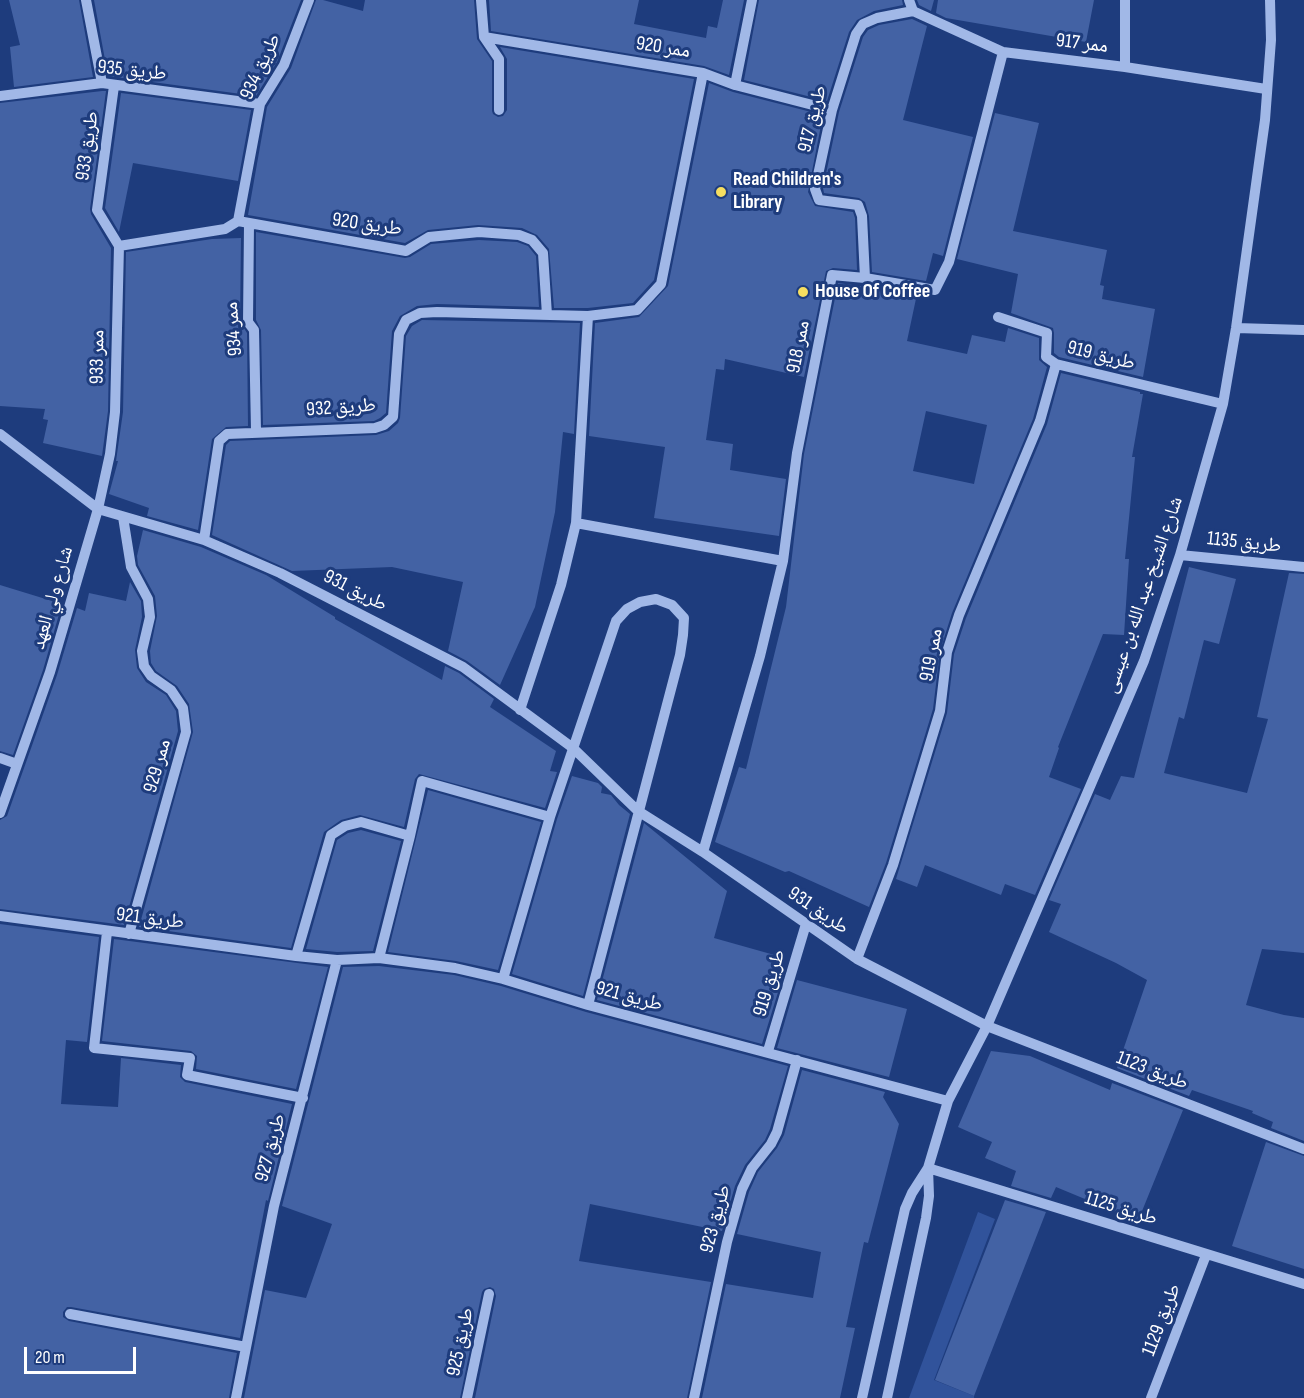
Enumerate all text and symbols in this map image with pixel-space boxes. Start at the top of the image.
street label: ممر 917 [1055,29,1109,59]
street label: طريق 934 [235,30,287,104]
street label: ممر 920 [634,32,692,64]
street label: طريق 935 [96,55,168,87]
street label: طريق 917 [793,83,833,155]
street label: طريق 933 [71,110,105,182]
place label: Read Children's Library [733,168,841,215]
marker: Read Children's Library [714,185,728,199]
street label: طريق 920 [331,208,403,242]
place label: House Of Coffee [815,280,930,304]
marker: House Of Coffee [796,285,810,299]
street label: ممر 934 [220,301,248,357]
street label: ممر 918 [782,319,816,375]
street label: ممر 933 [86,330,110,384]
street label: طريق 919 [1065,336,1137,376]
street label: طريق 932 [305,394,377,422]
street label: شارع الشيخ عبد الله بن عيسى [1099,493,1189,697]
street label: طريق 1135 [1206,527,1282,559]
street label: شارع ولي العهد [27,544,79,652]
street label: طريق 931 [319,565,391,617]
street label: ممر 919 [915,627,949,683]
street label: ممر 929 [139,736,177,796]
street label: طريق 931 [783,882,853,940]
street label: طريق 921 [115,903,185,935]
street label: طريق 919 [748,947,792,1019]
street label: طريق 921 [593,977,665,1017]
street label: طريق 1123 [1113,1046,1191,1096]
street label: طريق 927 [250,1111,292,1185]
street label: طريق 923 [695,1182,737,1256]
street label: طريق 1125 [1082,1187,1160,1231]
street label: طريق 1129 [1137,1280,1187,1360]
street label: طريق 925 [442,1306,480,1378]
scale bar [27,1335,140,1373]
text: 20 m [35,1347,65,1368]

